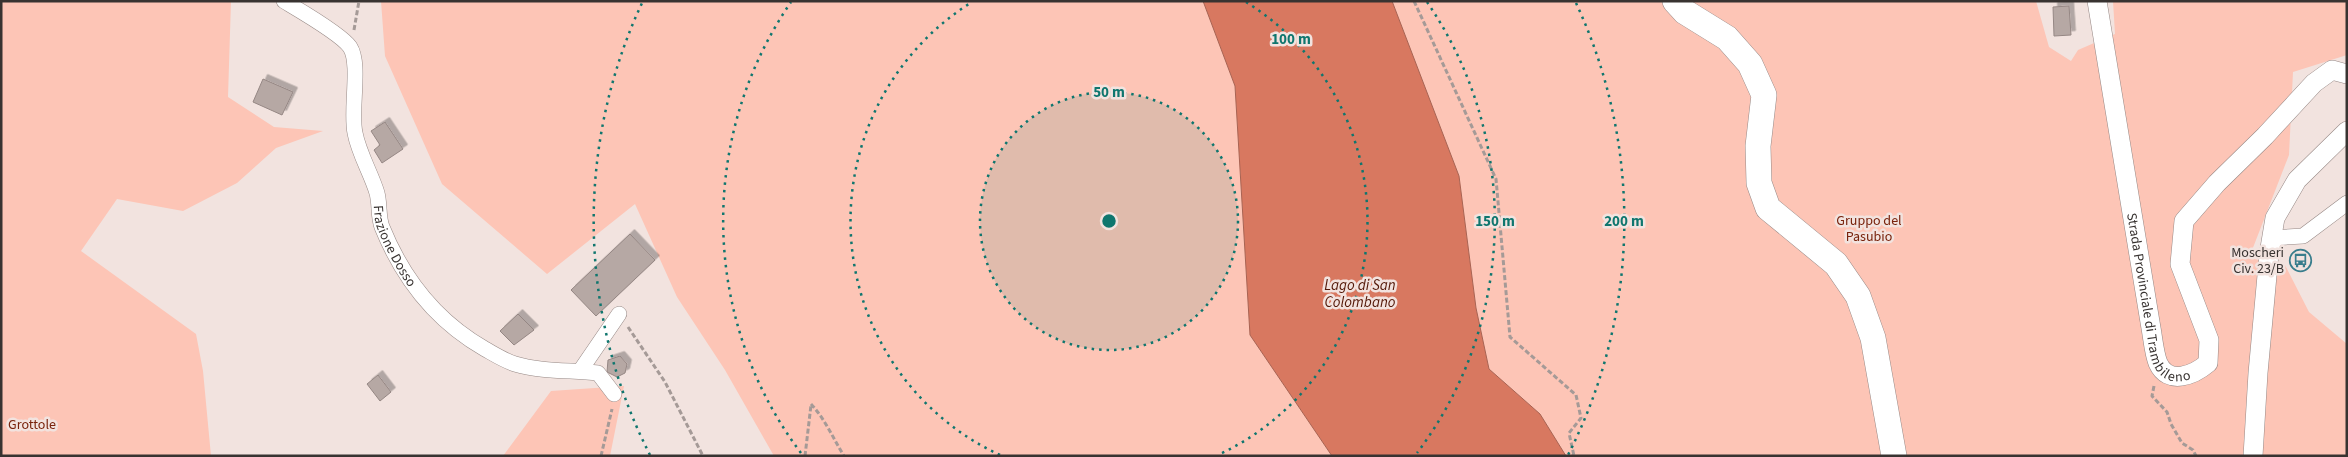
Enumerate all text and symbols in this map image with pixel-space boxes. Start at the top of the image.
text: 100 m [1271,29,1311,50]
text: 50 m [1093,82,1125,103]
street label: Frazione Dosso [368,205,421,291]
text: 150 m [1475,211,1515,232]
text: 200 m [1604,211,1644,232]
park label: Gruppo del Pasubio [1836,211,1902,247]
street label: Strada Provinciale di Trambileno [2121,211,2193,388]
centre of rings [1100,212,1118,230]
place label: Moscheri Civ. 23/B [2231,243,2284,279]
bus stop icon: Moscheri Civ. 23/B [2288,248,2312,272]
water label: Lago di San Colombano [1324,275,1396,313]
park label: Grottole [8,415,56,435]

